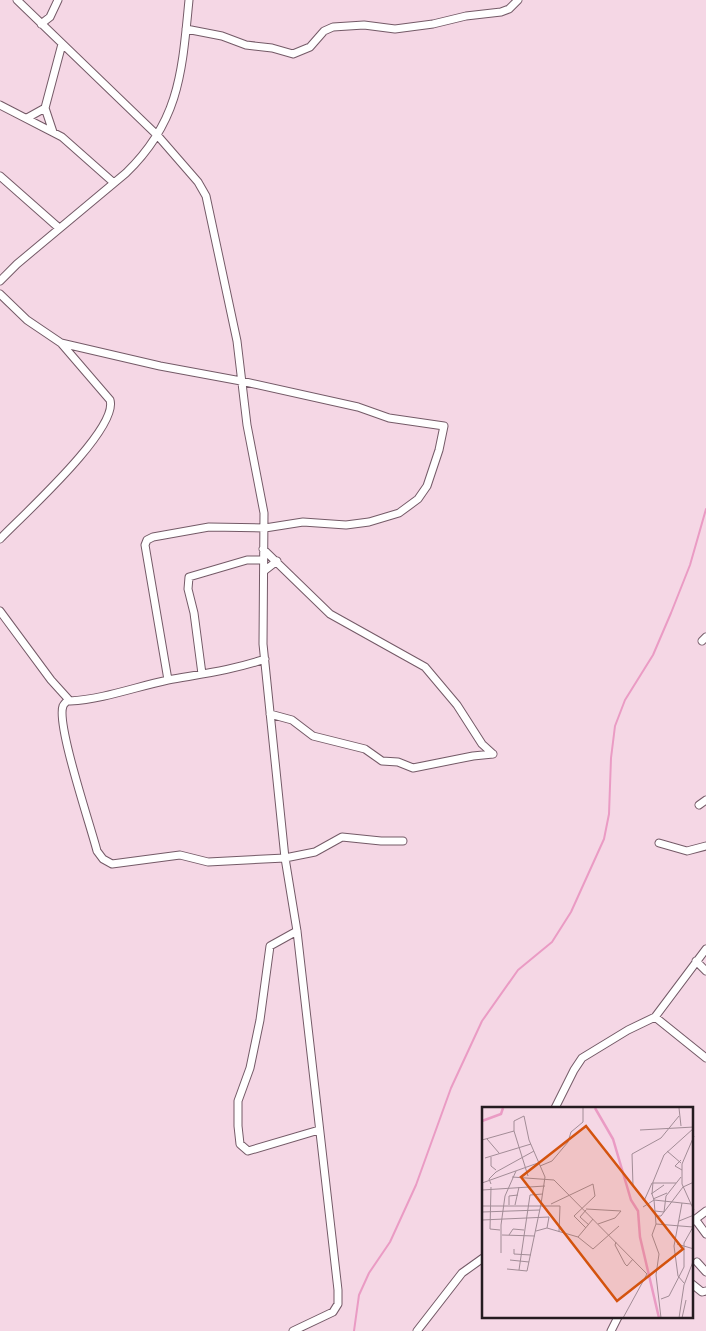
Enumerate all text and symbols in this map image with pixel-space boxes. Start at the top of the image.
inset map [482,1107,694,1318]

